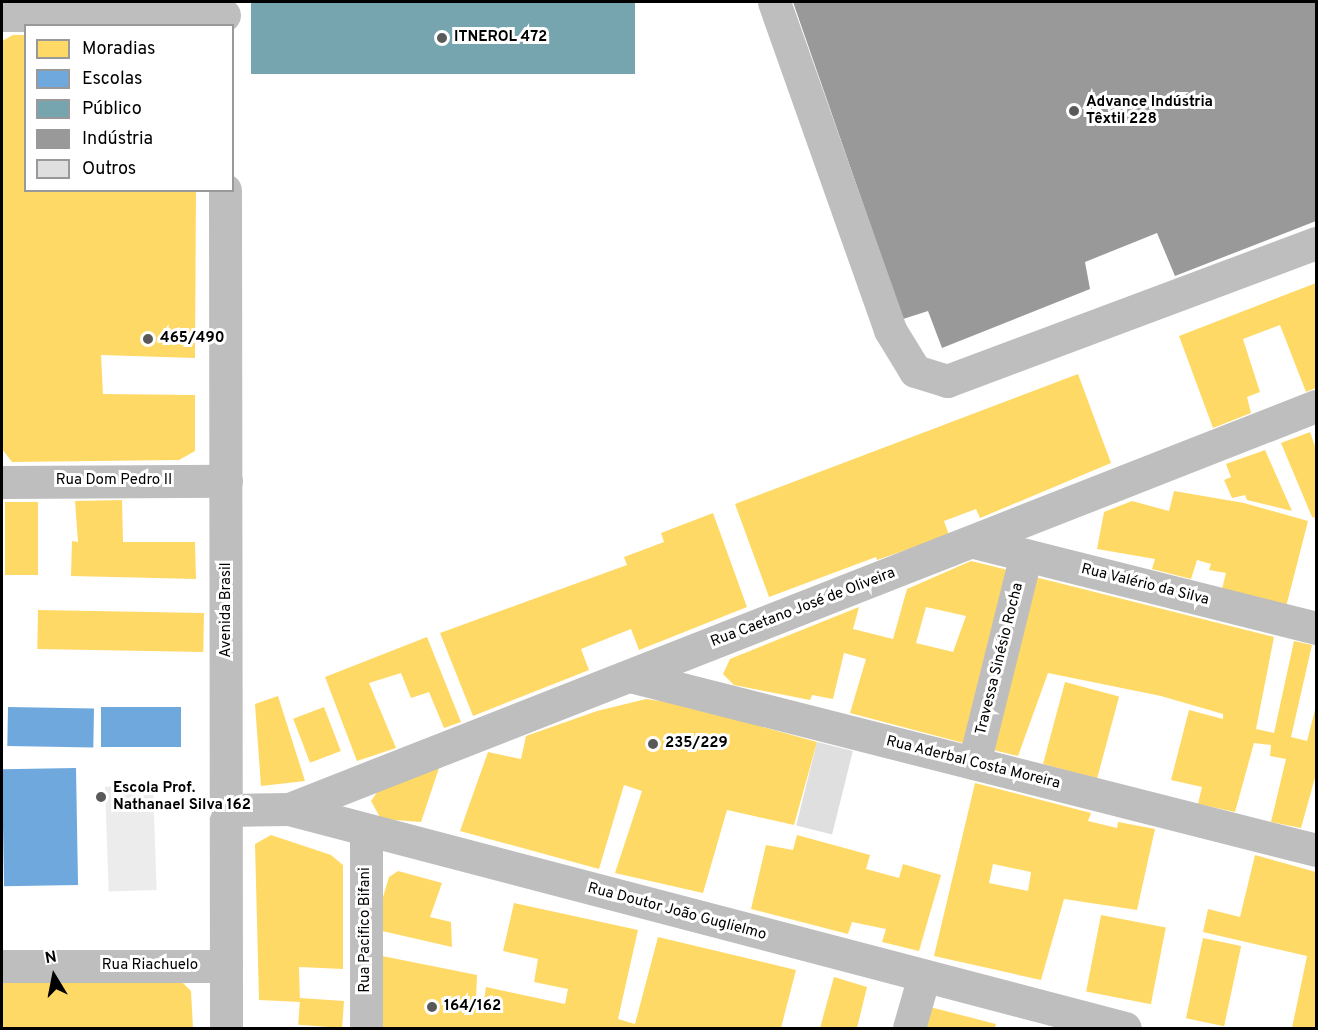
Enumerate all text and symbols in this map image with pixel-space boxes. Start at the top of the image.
legend [24,24,234,192]
place label: ITNEROL 472 [454,29,547,47]
marker: ITNEROL 472 [435,31,449,45]
text: Moradias [82,38,155,61]
text: Escolas [82,68,143,91]
place label: Advance Indústria Têxtil 228 [1086,93,1213,128]
text: Público [82,98,142,121]
marker: Advance Indústria Têxtil 228 [1067,104,1081,118]
text: Indústria [82,128,153,151]
text: Outros [82,158,136,181]
place label: 465/490 [160,330,225,348]
marker: 465/490 [141,332,155,346]
street label: Rua Dom Pedro II [56,472,172,490]
street label: Rua Valério da Silva [1079,560,1211,610]
street label: Avenida Brasil [218,562,236,658]
street label: Rua Caetano José de Oliveira [708,564,898,652]
street label: Travessa Sinésio Rocha [972,581,1028,737]
street label: Rua Aderbal Costa Moreira [884,733,1062,793]
place label: 235/229 [665,735,728,753]
marker: 235/229 [646,737,660,751]
place label: Escola Prof. Nathanael Silva 162 [113,779,251,814]
marker: Escola Prof. Nathanael Silva 162 [94,790,108,804]
street label: Rua Pacifico Bifani [357,867,375,993]
street label: Rua Doutor João Guglielmo [586,879,768,945]
north arrow [24,946,84,1006]
text: N [43,947,58,969]
street label: Rua Riachuelo [102,957,198,975]
place label: 164/162 [444,998,501,1016]
marker: 164/162 [425,1000,439,1014]

